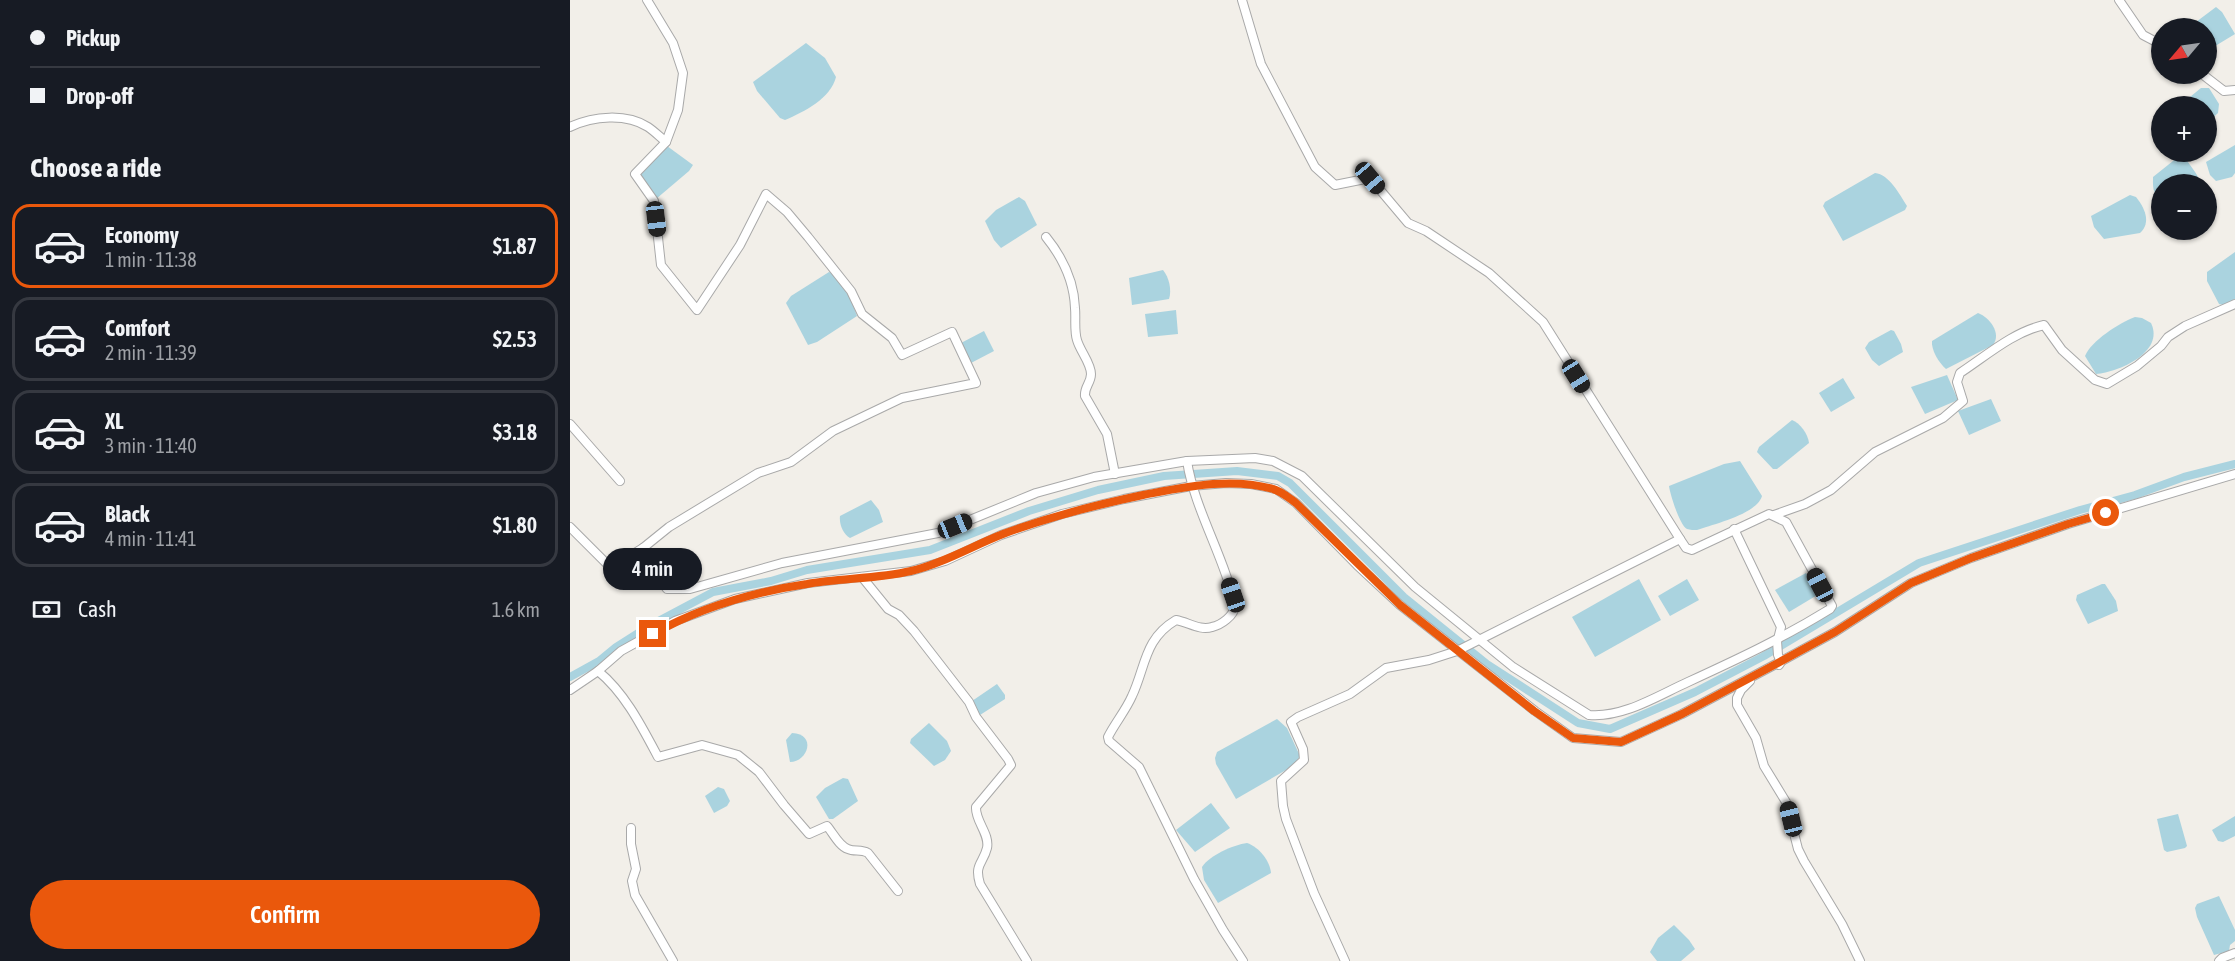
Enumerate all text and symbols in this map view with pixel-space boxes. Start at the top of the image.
north arrow [2151,18,2217,84]
map controls [2151,18,2217,240]
text: Pickup [66,25,121,51]
text: Drop-off [66,83,133,109]
button: + [2151,96,2217,162]
text: Choose a ride [30,152,162,183]
car [1352,158,1388,198]
button: − [2151,174,2217,240]
car [645,200,667,238]
icon: car [33,219,87,273]
text: Economy [105,222,179,248]
text: $1.87 [493,233,537,259]
text: 1 min · 11:38 [105,248,197,271]
icon: car [33,312,87,366]
text: Comfort [105,315,170,341]
text: $2.53 [493,326,537,352]
text: 2 min · 11:39 [105,341,197,364]
car [1559,356,1593,396]
icon: car [33,405,87,459]
text: XL [105,408,123,434]
text: $3.18 [493,419,537,445]
text: 3 min · 11:40 [105,434,197,457]
icon: car [33,498,87,552]
route start [2092,499,2119,526]
text: Black [105,501,149,527]
car [935,511,975,541]
text: $1.80 [493,512,537,538]
text: 4 min · 11:41 [105,527,197,550]
callout: 4 min [604,547,702,589]
text: 4 min [632,557,673,580]
car [1804,565,1836,605]
car [1219,575,1247,615]
icon: cash [30,593,63,626]
text: Cash [78,596,117,622]
text: 1.6 km [492,598,540,621]
route end [639,620,666,647]
car [1778,799,1804,839]
button: Confirm [30,880,540,949]

